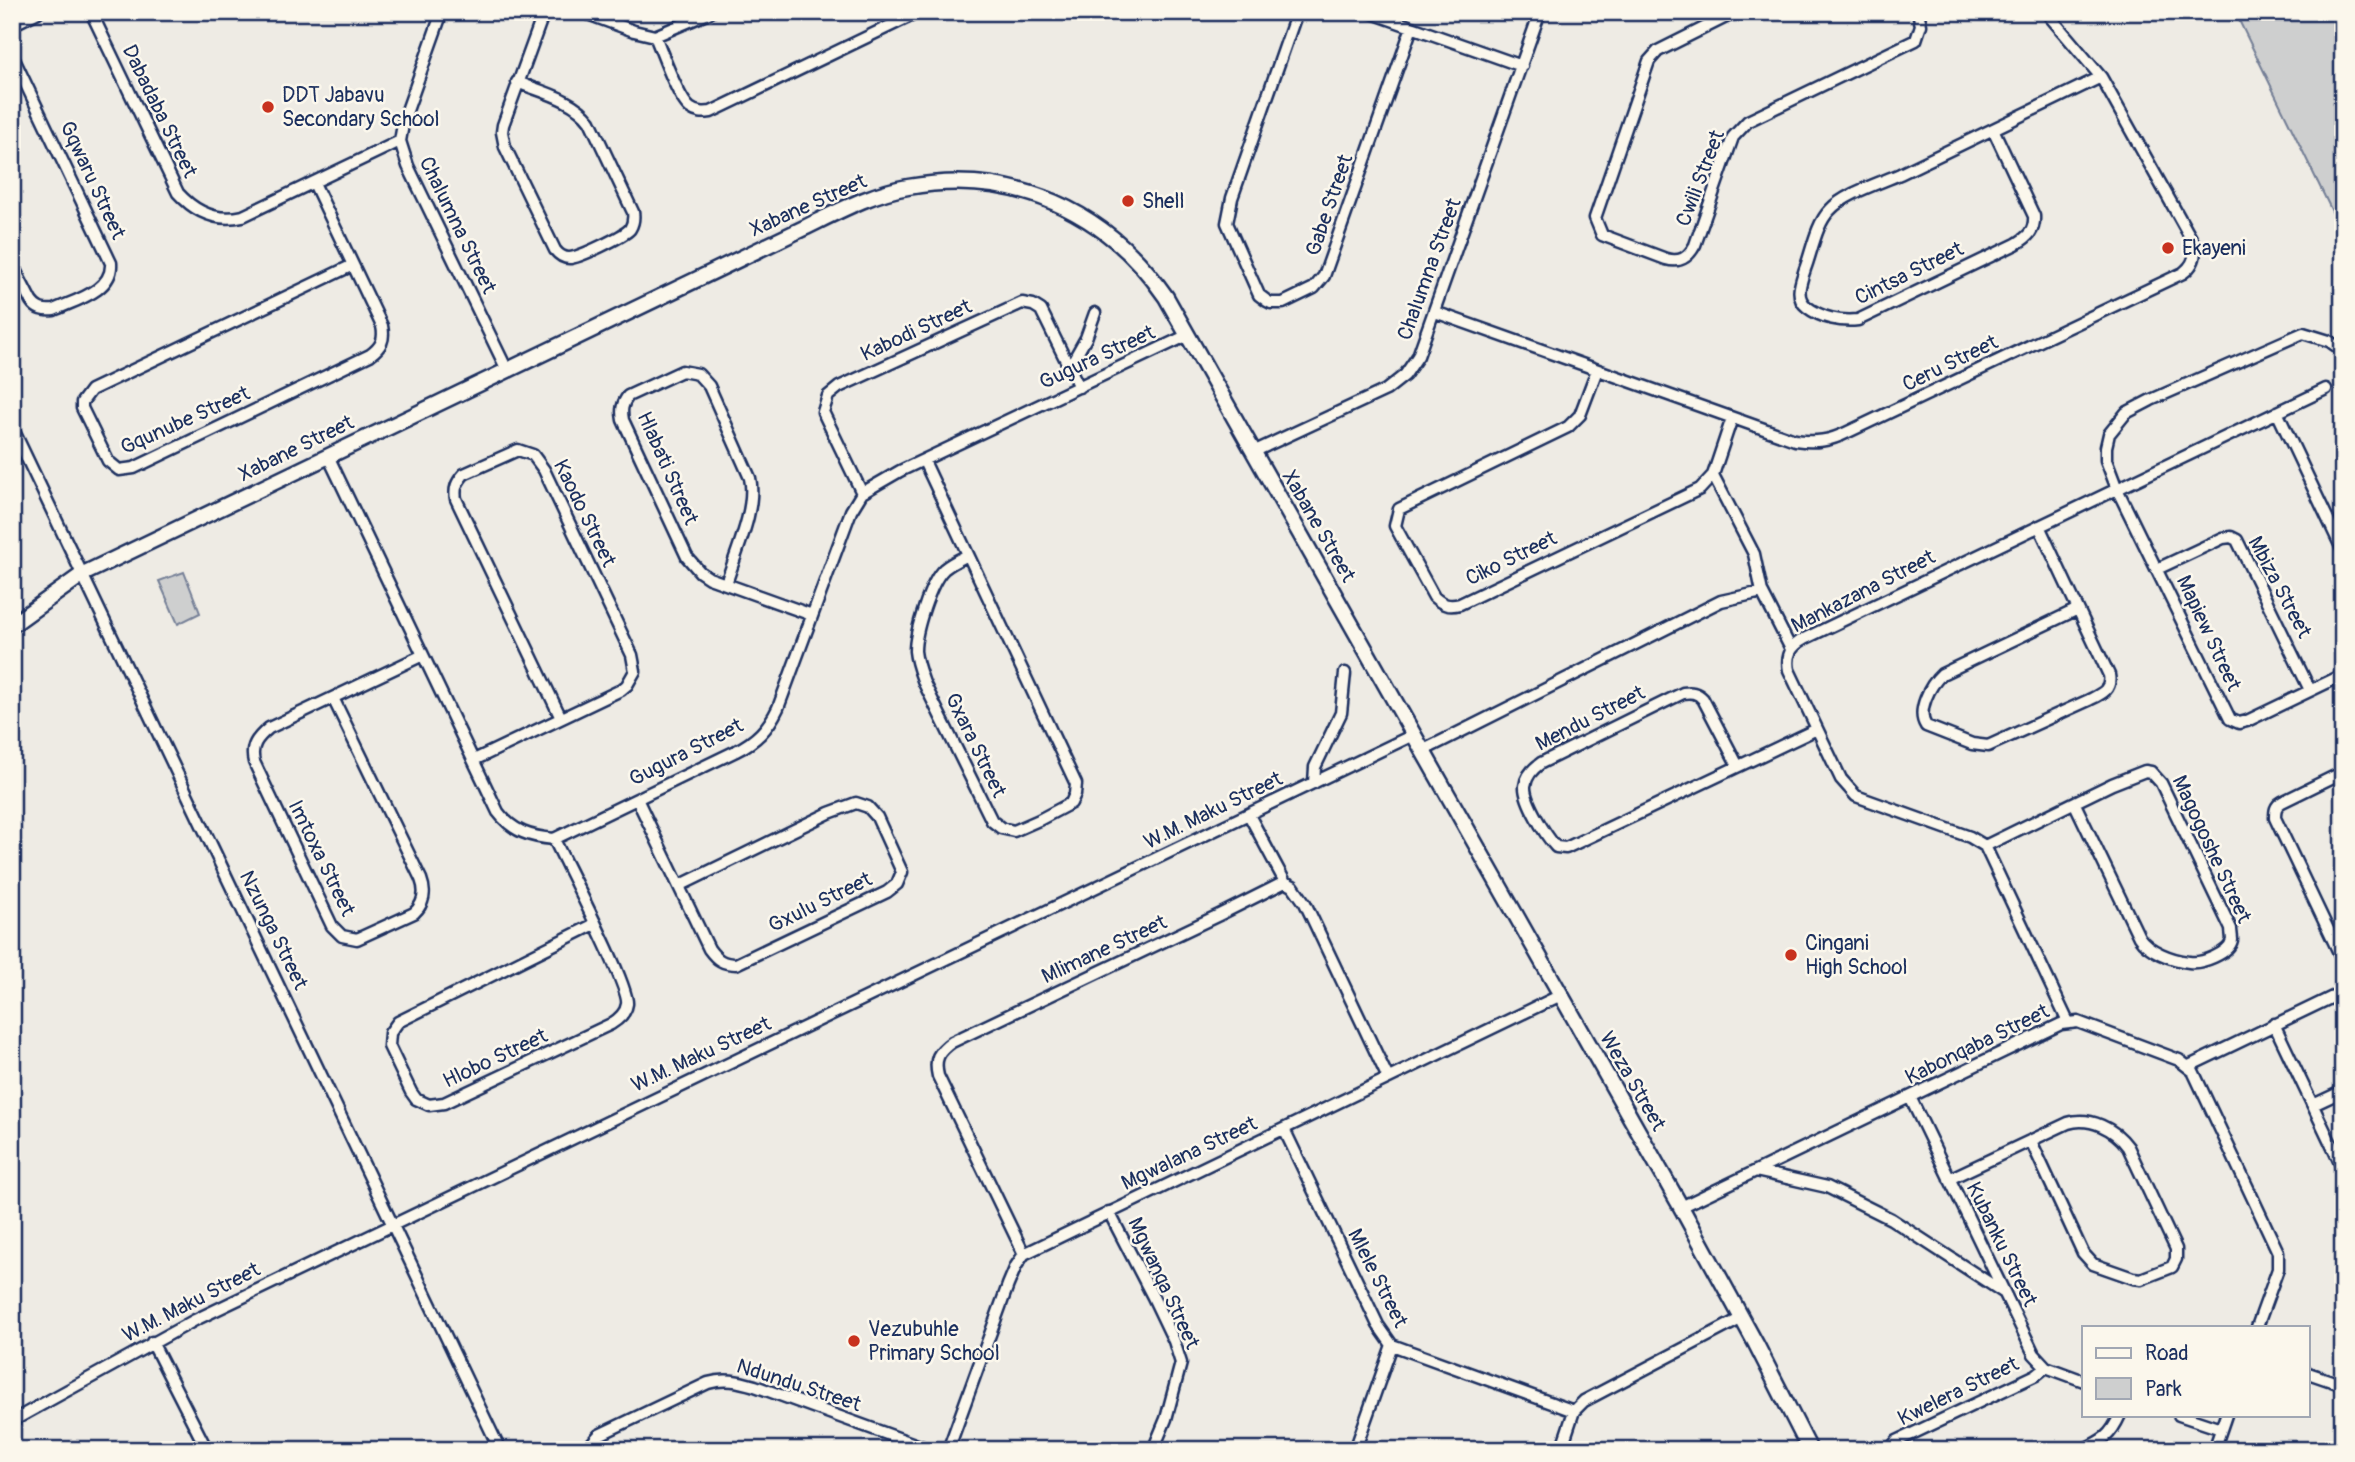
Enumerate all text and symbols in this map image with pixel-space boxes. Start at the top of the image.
street label: Dabadaba Street [116,40,204,183]
place label: DDT Jabavu Secondary School [282,82,440,133]
marker: DDT Jabavu Secondary School [260,99,276,115]
street label: Gqwaru Street [53,117,132,244]
street label: Cwili Street [1670,126,1731,230]
street label: Gabe Street [1299,150,1360,260]
street label: Chalumna Street [413,152,503,299]
street label: Xabane Street [746,168,871,243]
place label: Shell [1142,188,1184,215]
marker: Shell [1120,193,1136,209]
street label: Chalumna Street [1391,194,1468,344]
street label: Cintsa Street [1851,235,1968,311]
place label: Ekayeni [2182,235,2246,262]
marker: Ekayeni [2160,240,2176,256]
street label: Kabodi Street [856,293,977,368]
street label: Gugura Street [1035,319,1160,396]
street label: Ceru Street [1898,329,2003,398]
street label: Gqunube Street [116,380,255,461]
street label: Hlabati Street [631,407,705,530]
street label: Xabane Street [234,409,359,488]
street label: Kaodo Street [547,455,622,572]
street label: Xabane Street [1276,465,1362,588]
street label: Ciko Street [1461,525,1562,592]
street label: Mbiza Street [2241,532,2318,643]
street label: Mankazana Street [1787,543,1940,639]
street label: Mapiew Street [2170,571,2247,696]
street label: Mendu Street [1531,679,1650,758]
street label: Gxara Street [939,689,1013,802]
street label: Gugura Street [625,712,748,793]
street label: W.M. Maku Street [1139,765,1287,856]
street label: Magogoshe Street [2166,771,2258,928]
street label: Imtoxa Street [282,796,362,921]
street label: Nzunga Street [233,866,314,995]
street label: Gxulu Street [764,866,877,939]
street label: Mlimane Street [1037,908,1172,990]
place label: Cingani High School [1805,930,1908,981]
marker: Cingani High School [1783,947,1799,963]
street label: Kabonqaba Street [1901,998,2054,1091]
street label: W.M. Maku Street [627,1010,776,1099]
street label: Hlobo Street [438,1022,552,1094]
street label: Weza Street [1593,1027,1672,1136]
street label: Mgwalana Street [1117,1110,1262,1197]
street label: Kubanku Street [1960,1177,2044,1311]
street label: Mgwanqa Street [1121,1213,1206,1354]
street label: Mlele Street [1341,1224,1414,1333]
street label: W.M. Maku Street [118,1256,265,1349]
place label: Vezubuhle Primary School [868,1316,1000,1367]
legend [2082,1326,2310,1416]
marker: Vezubuhle Primary School [846,1333,862,1349]
text: Road [2145,1340,2189,1367]
street label: Kwelera Street [1893,1350,2024,1432]
street label: Ndundu Street [733,1353,865,1418]
text: Park [2145,1376,2182,1403]

